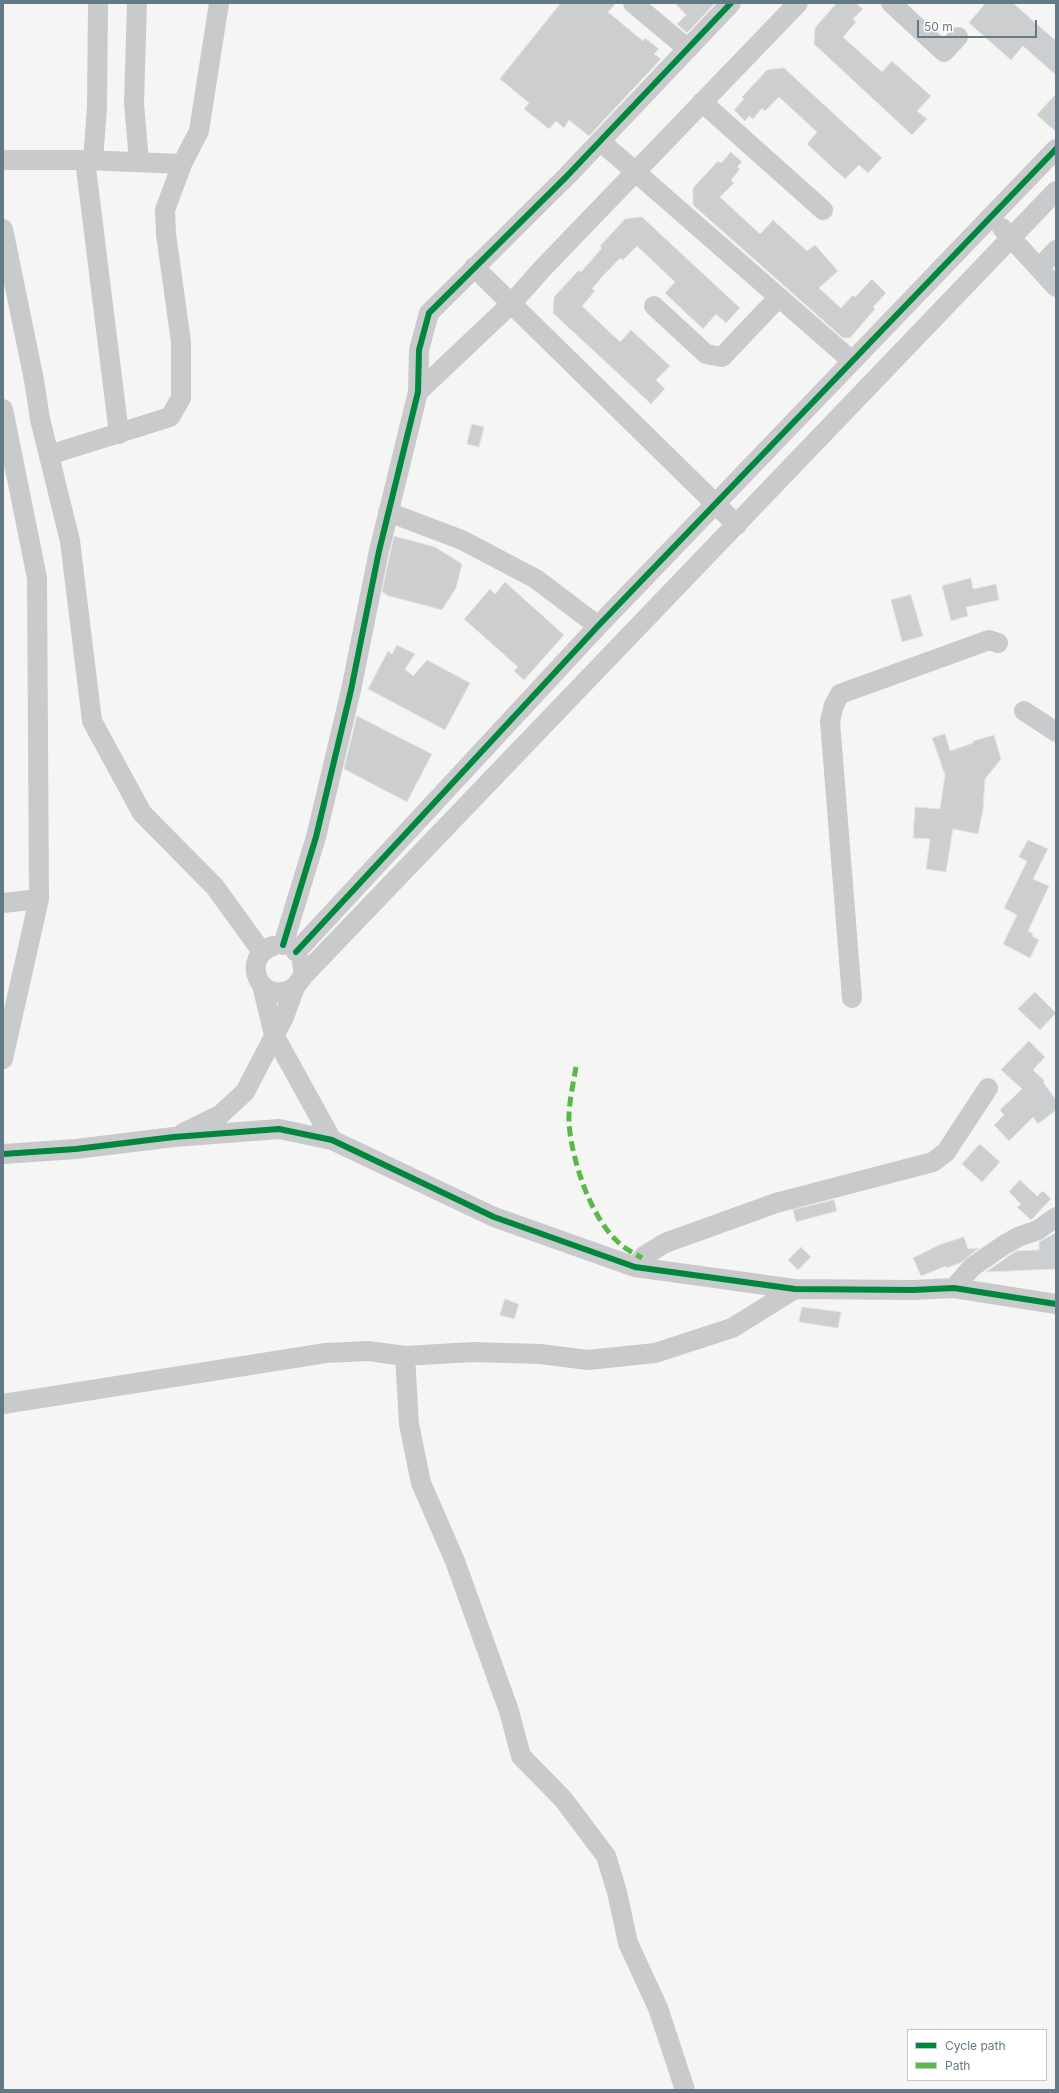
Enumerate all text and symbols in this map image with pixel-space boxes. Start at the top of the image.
scale bar [919,12,1039,38]
text: 50 m [924,19,953,34]
legend [907,2029,1047,2081]
text: Cycle path [945,2038,1006,2053]
text: Path [945,2058,970,2073]

